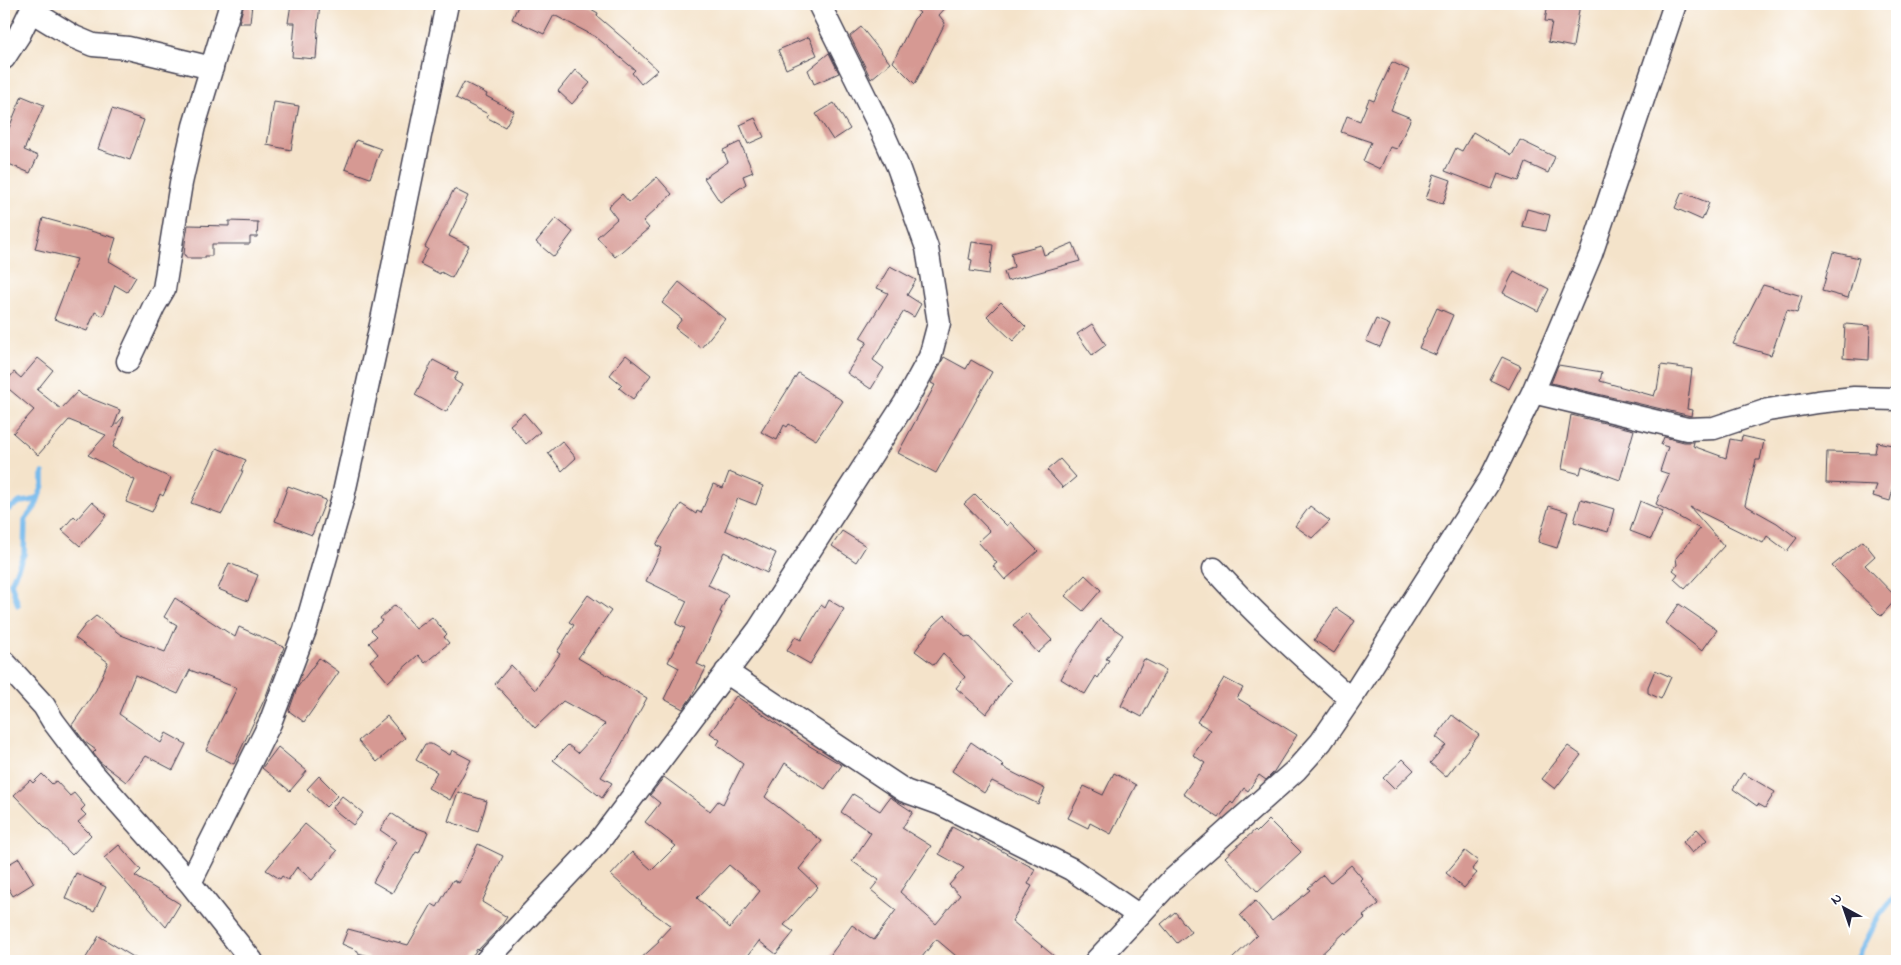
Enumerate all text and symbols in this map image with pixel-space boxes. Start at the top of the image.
north arrow [1818,882,1868,932]
text: N [1826,888,1847,910]

